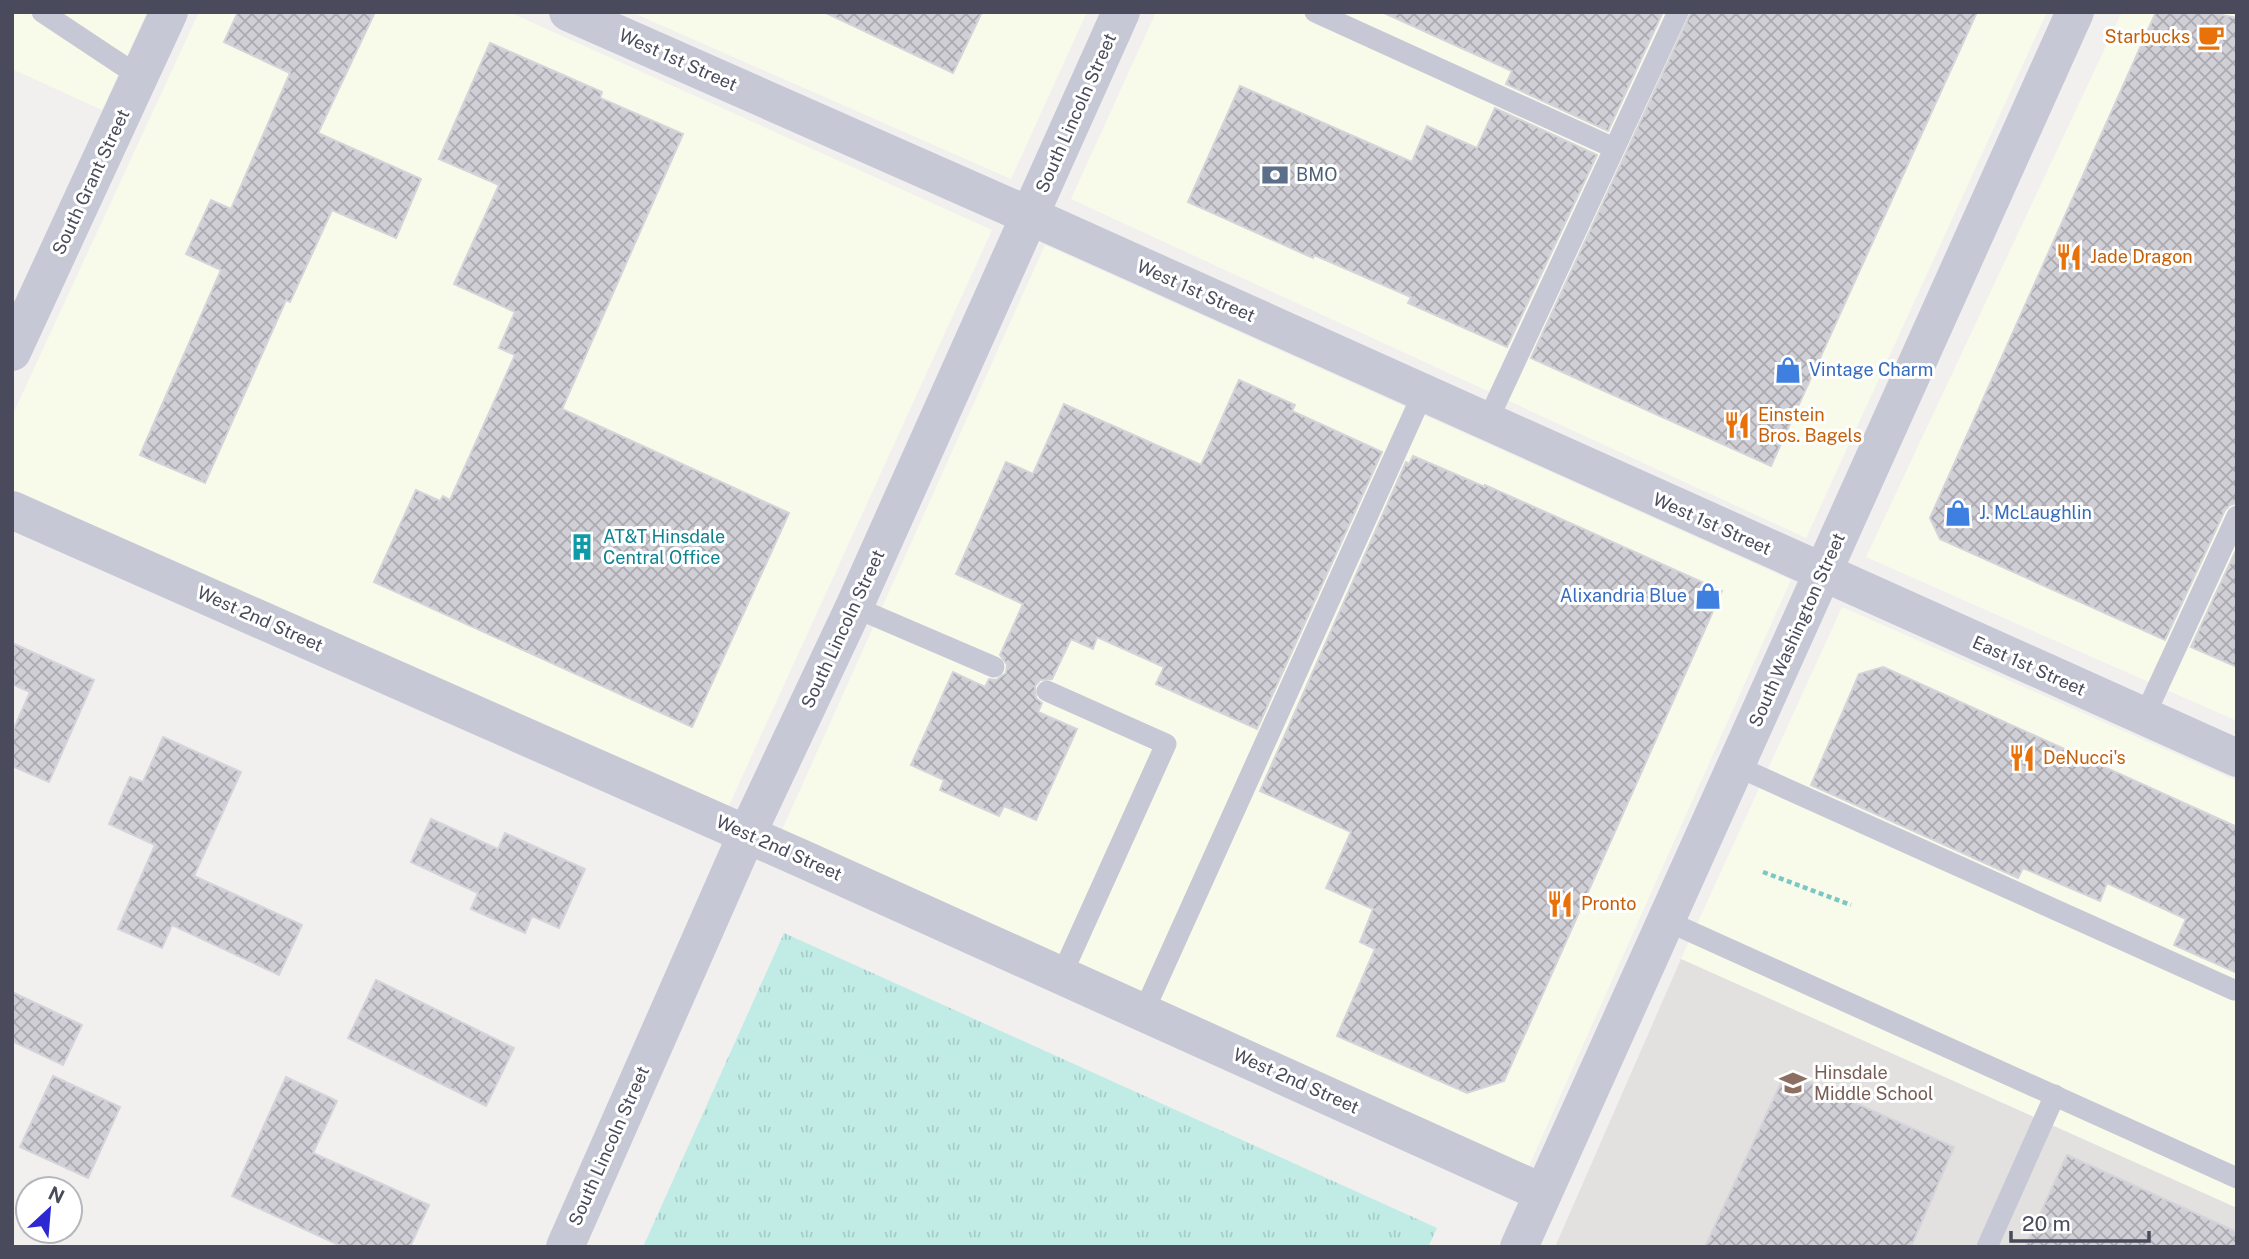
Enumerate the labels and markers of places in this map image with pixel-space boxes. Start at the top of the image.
cafe icon: Starbucks [2196,22,2226,52]
place label: Starbucks [2105,26,2190,47]
bank icon: BMO [1260,160,1290,190]
place label: BMO [1296,164,1337,185]
restaurant icon: Jade Dragon [2054,242,2084,272]
place label: Jade Dragon [2090,246,2193,267]
shop icon: Vintage Charm [1773,355,1803,385]
place label: Vintage Charm [1809,359,1933,380]
place label: Einstein Bros. Bagels [1758,404,1862,446]
restaurant icon: Einstein Bros. Bagels [1722,410,1752,440]
shop icon: J. McLaughlin [1943,498,1973,528]
place label: J. McLaughlin [1979,502,2092,523]
place label: AT&T Hinsdale Central Office [603,526,725,568]
building icon: AT&T Hinsdale Central Office [567,532,597,562]
shop icon: Alixandria Blue [1693,581,1723,611]
place label: Alixandria Blue [1560,585,1687,606]
restaurant icon: DeNucci's [2007,743,2037,773]
place label: DeNucci's [2043,747,2126,768]
restaurant icon: Pronto [1545,889,1575,919]
place label: Pronto [1581,893,1636,914]
place label: Hinsdale Middle School [1814,1062,1933,1104]
school or university icon: Hinsdale Middle School [1778,1068,1808,1098]

